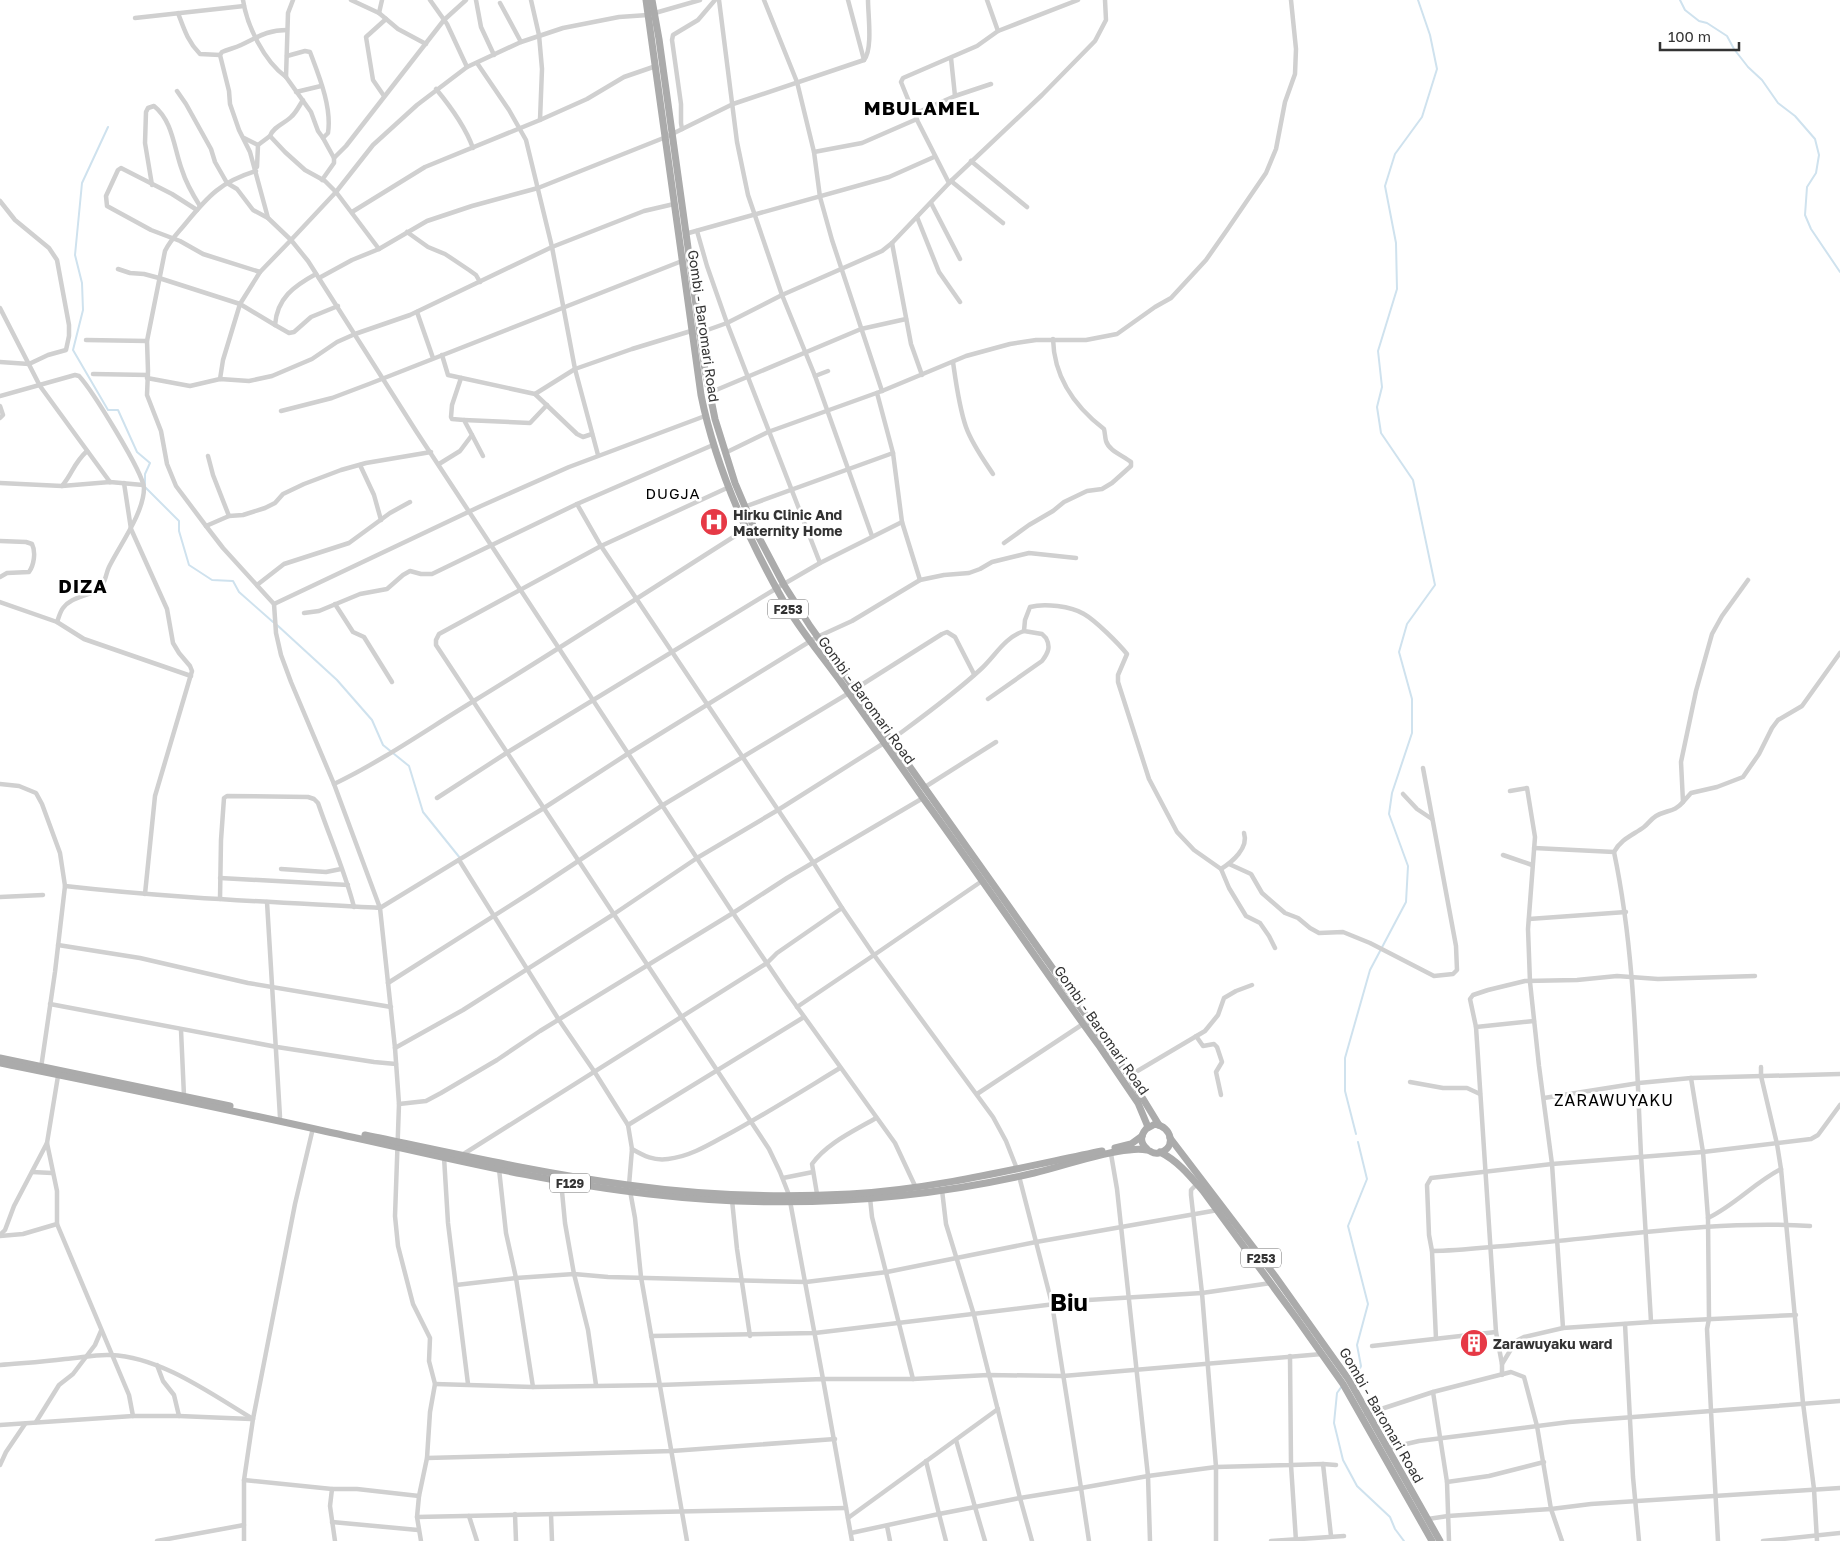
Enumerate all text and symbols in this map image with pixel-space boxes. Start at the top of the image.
scale bar [1660,20,1739,52]
text: 100 m [1668,27,1711,45]
district label: MBULAMEL [864,96,980,119]
street label: Gombi - Baromari Road [685,249,723,403]
district label: DUGJA [646,484,700,502]
place label: Hirku Clinic And Maternity Home [733,506,842,539]
hospital icon: Hirku Clinic And Maternity Home [699,507,729,537]
district label: DIZA [58,574,108,597]
road number: F253 [768,600,808,618]
street label: Gombi - Baromari Road [815,633,919,767]
street label: Gombi - Baromari Road [1051,962,1153,1098]
district label: ZARAWUYAKU [1554,1090,1674,1110]
road number: F129 [550,1174,590,1192]
road number: F253 [1241,1248,1281,1268]
district label: Biu [1050,1287,1088,1316]
building icon: Zarawuyaku ward [1459,1328,1489,1358]
place label: Zarawuyaku ward [1493,1335,1612,1352]
street label: Gombi - Baromari Road [1336,1344,1428,1486]

